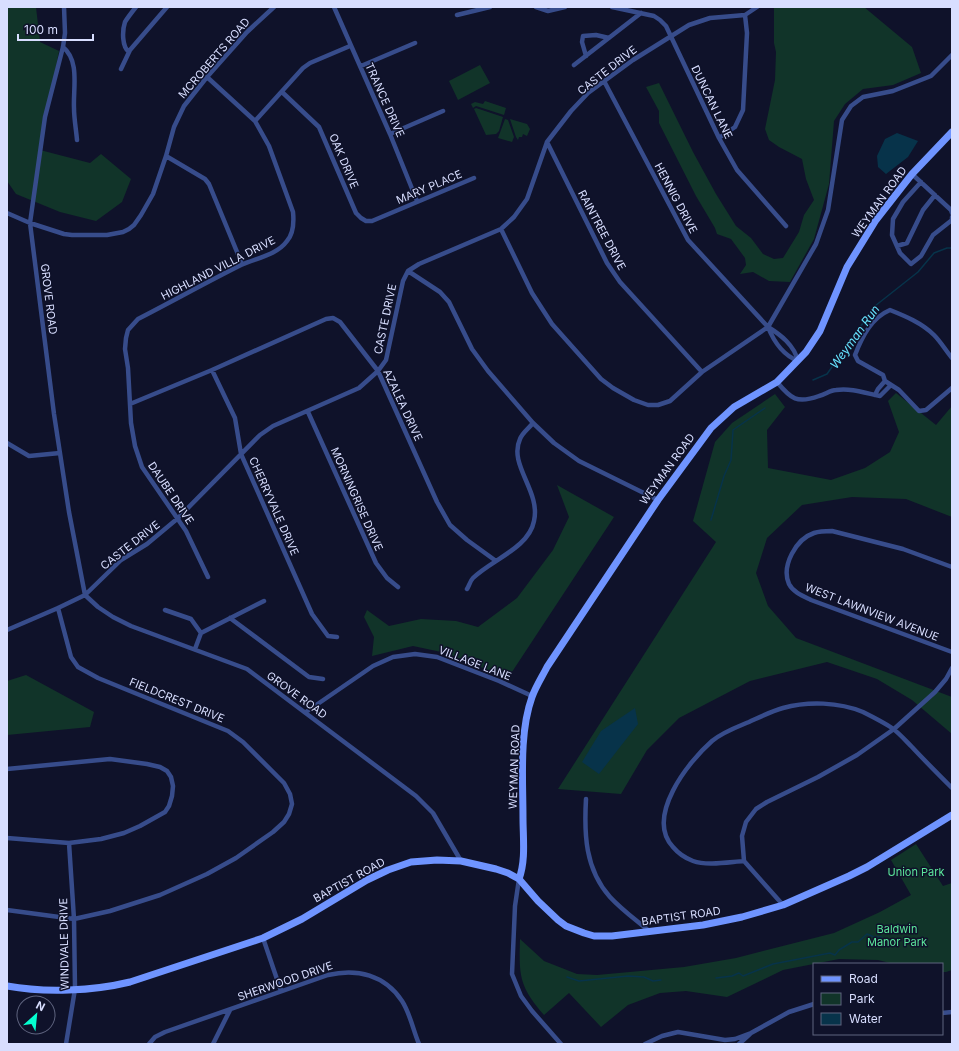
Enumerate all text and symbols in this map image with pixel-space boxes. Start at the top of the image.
street label: MCROBERTS ROAD [175,15,253,101]
scale bar [18,16,93,42]
text: 100 m [24,22,58,37]
street label: CASTE DRIVE [575,42,639,98]
street label: TRANCE DRIVE [362,61,408,139]
street label: DUNCAN LANE [688,63,736,141]
street label: OAK DRIVE [326,131,362,191]
street label: HENNIG DRIVE [652,160,700,236]
street label: WEYMAN ROAD [849,164,910,240]
street label: MARY PLACE [394,167,464,207]
street label: RAINTREE DRIVE [575,188,629,272]
street label: HIGHLAND VILLA DRIVE [158,233,278,303]
street label: GROVE ROAD [38,263,60,335]
street label: CASTE DRIVE [371,283,399,355]
water label: Weyman Run [827,302,883,371]
street label: AZALEA DRIVE [380,367,426,443]
street label: WEYMAN ROAD [637,431,698,507]
street label: MORNINGRISE DRIVE [328,445,386,553]
street label: CHERRYVALE DRIVE [246,454,302,558]
street label: DAUBE DRIVE [145,459,197,527]
street label: CASTE DRIVE [98,517,162,573]
street label: WEST LAWNVIEW AVENUE [803,580,941,644]
street label: VILLAGE LANE [437,643,513,683]
street label: GROVE ROAD [264,668,330,722]
street label: FIELDCREST DRIVE [127,675,227,725]
street label: WEYMAN ROAD [506,724,522,809]
street label: BAPTIST ROAD [311,855,387,905]
park label: Union Park [887,865,945,879]
street label: WINDVALE DRIVE [56,898,72,990]
street label: BAPTIST ROAD [641,904,722,928]
park label: Baldwin Manor Park [867,922,927,949]
street label: SHERWOOD DRIVE [236,958,334,1004]
legend [813,963,943,1035]
text: Road [849,971,878,986]
text: Park [849,991,875,1006]
north arrow [16,995,56,1035]
text: N [34,998,47,1014]
text: Water [849,1011,883,1026]

